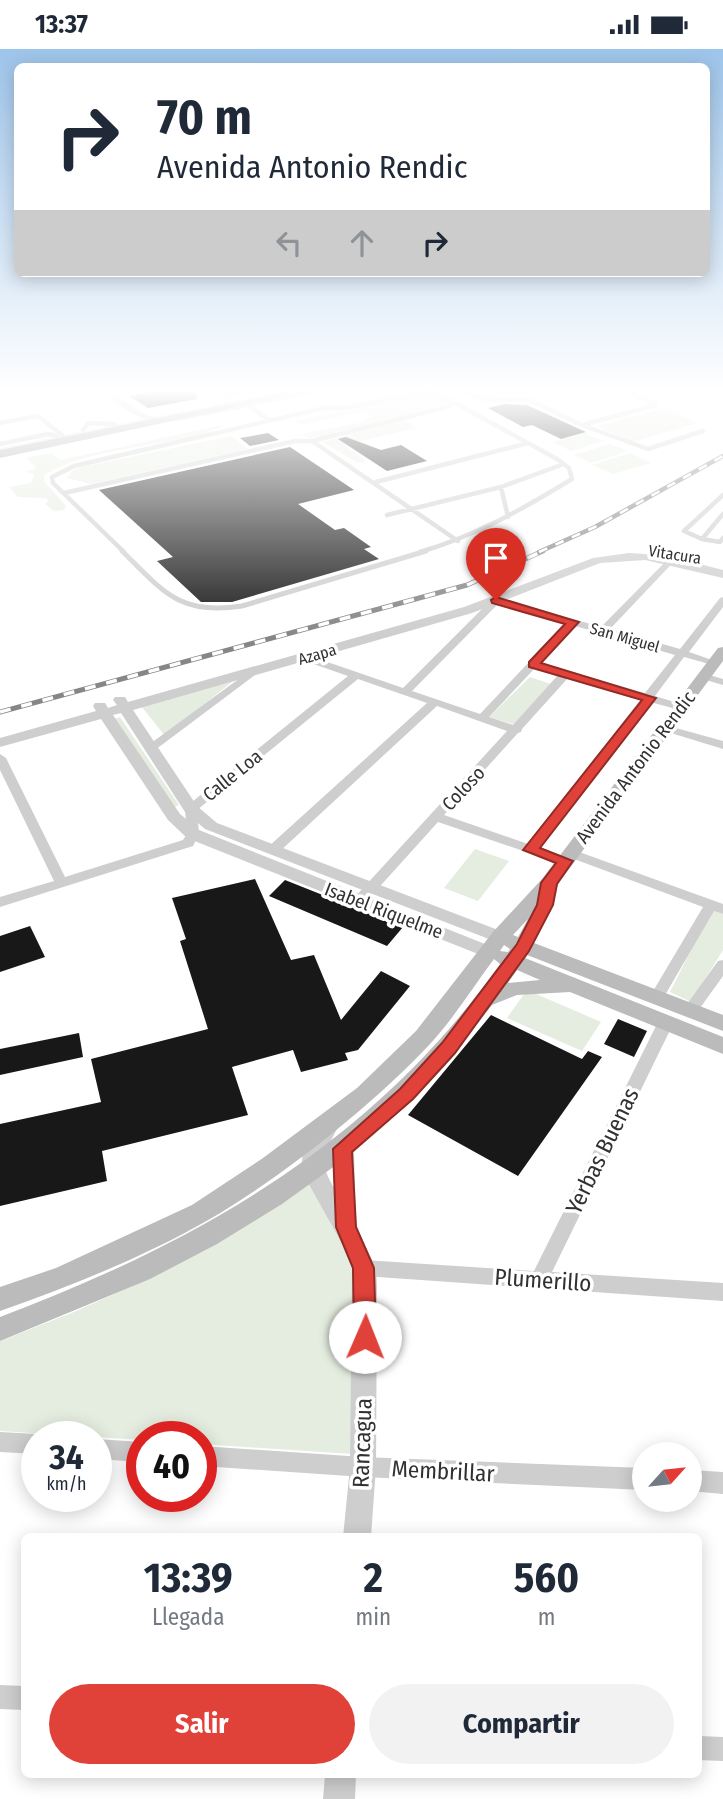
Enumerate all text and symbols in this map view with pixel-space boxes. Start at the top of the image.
text: 13:37 [35,9,88,40]
text: 70 m [157,88,252,147]
icon: right [42,91,133,182]
text: Avenida Antonio Rendic [157,148,467,186]
icon: left [270,224,308,262]
icon: ahead [343,224,381,262]
icon: right [416,224,454,262]
pin [466,528,526,600]
icon: arrive [477,539,515,577]
street label: Vitacura [647,541,703,568]
street label: San Miguel [588,619,662,656]
street label: Azapa [296,640,338,669]
street label: Avenida Antonio Rendic [571,687,700,848]
street label: Calle Loa [198,745,267,806]
street label: Coloso [437,761,490,815]
street label: Isabel Riquelme [321,877,446,944]
street label: Yerbas Buenas [559,1083,645,1219]
street label: Plumerillo [494,1263,592,1297]
position arrow [328,1300,402,1374]
street label: Rancagua [346,1397,378,1489]
speed limit sign: 40 [126,1421,217,1512]
text: 34 [49,1436,84,1478]
north arrow [632,1442,702,1512]
map controls [632,1442,702,1512]
street label: Membrillar [391,1454,495,1488]
text: km/h [46,1473,87,1495]
text: 13:39 [144,1553,233,1603]
text: 2 [364,1553,383,1603]
text: 560 [514,1553,579,1603]
text: Llegada [152,1603,224,1631]
text: min [355,1603,391,1631]
text: m [538,1603,555,1631]
button: Salir [49,1684,355,1764]
button: Compartir [369,1684,674,1764]

